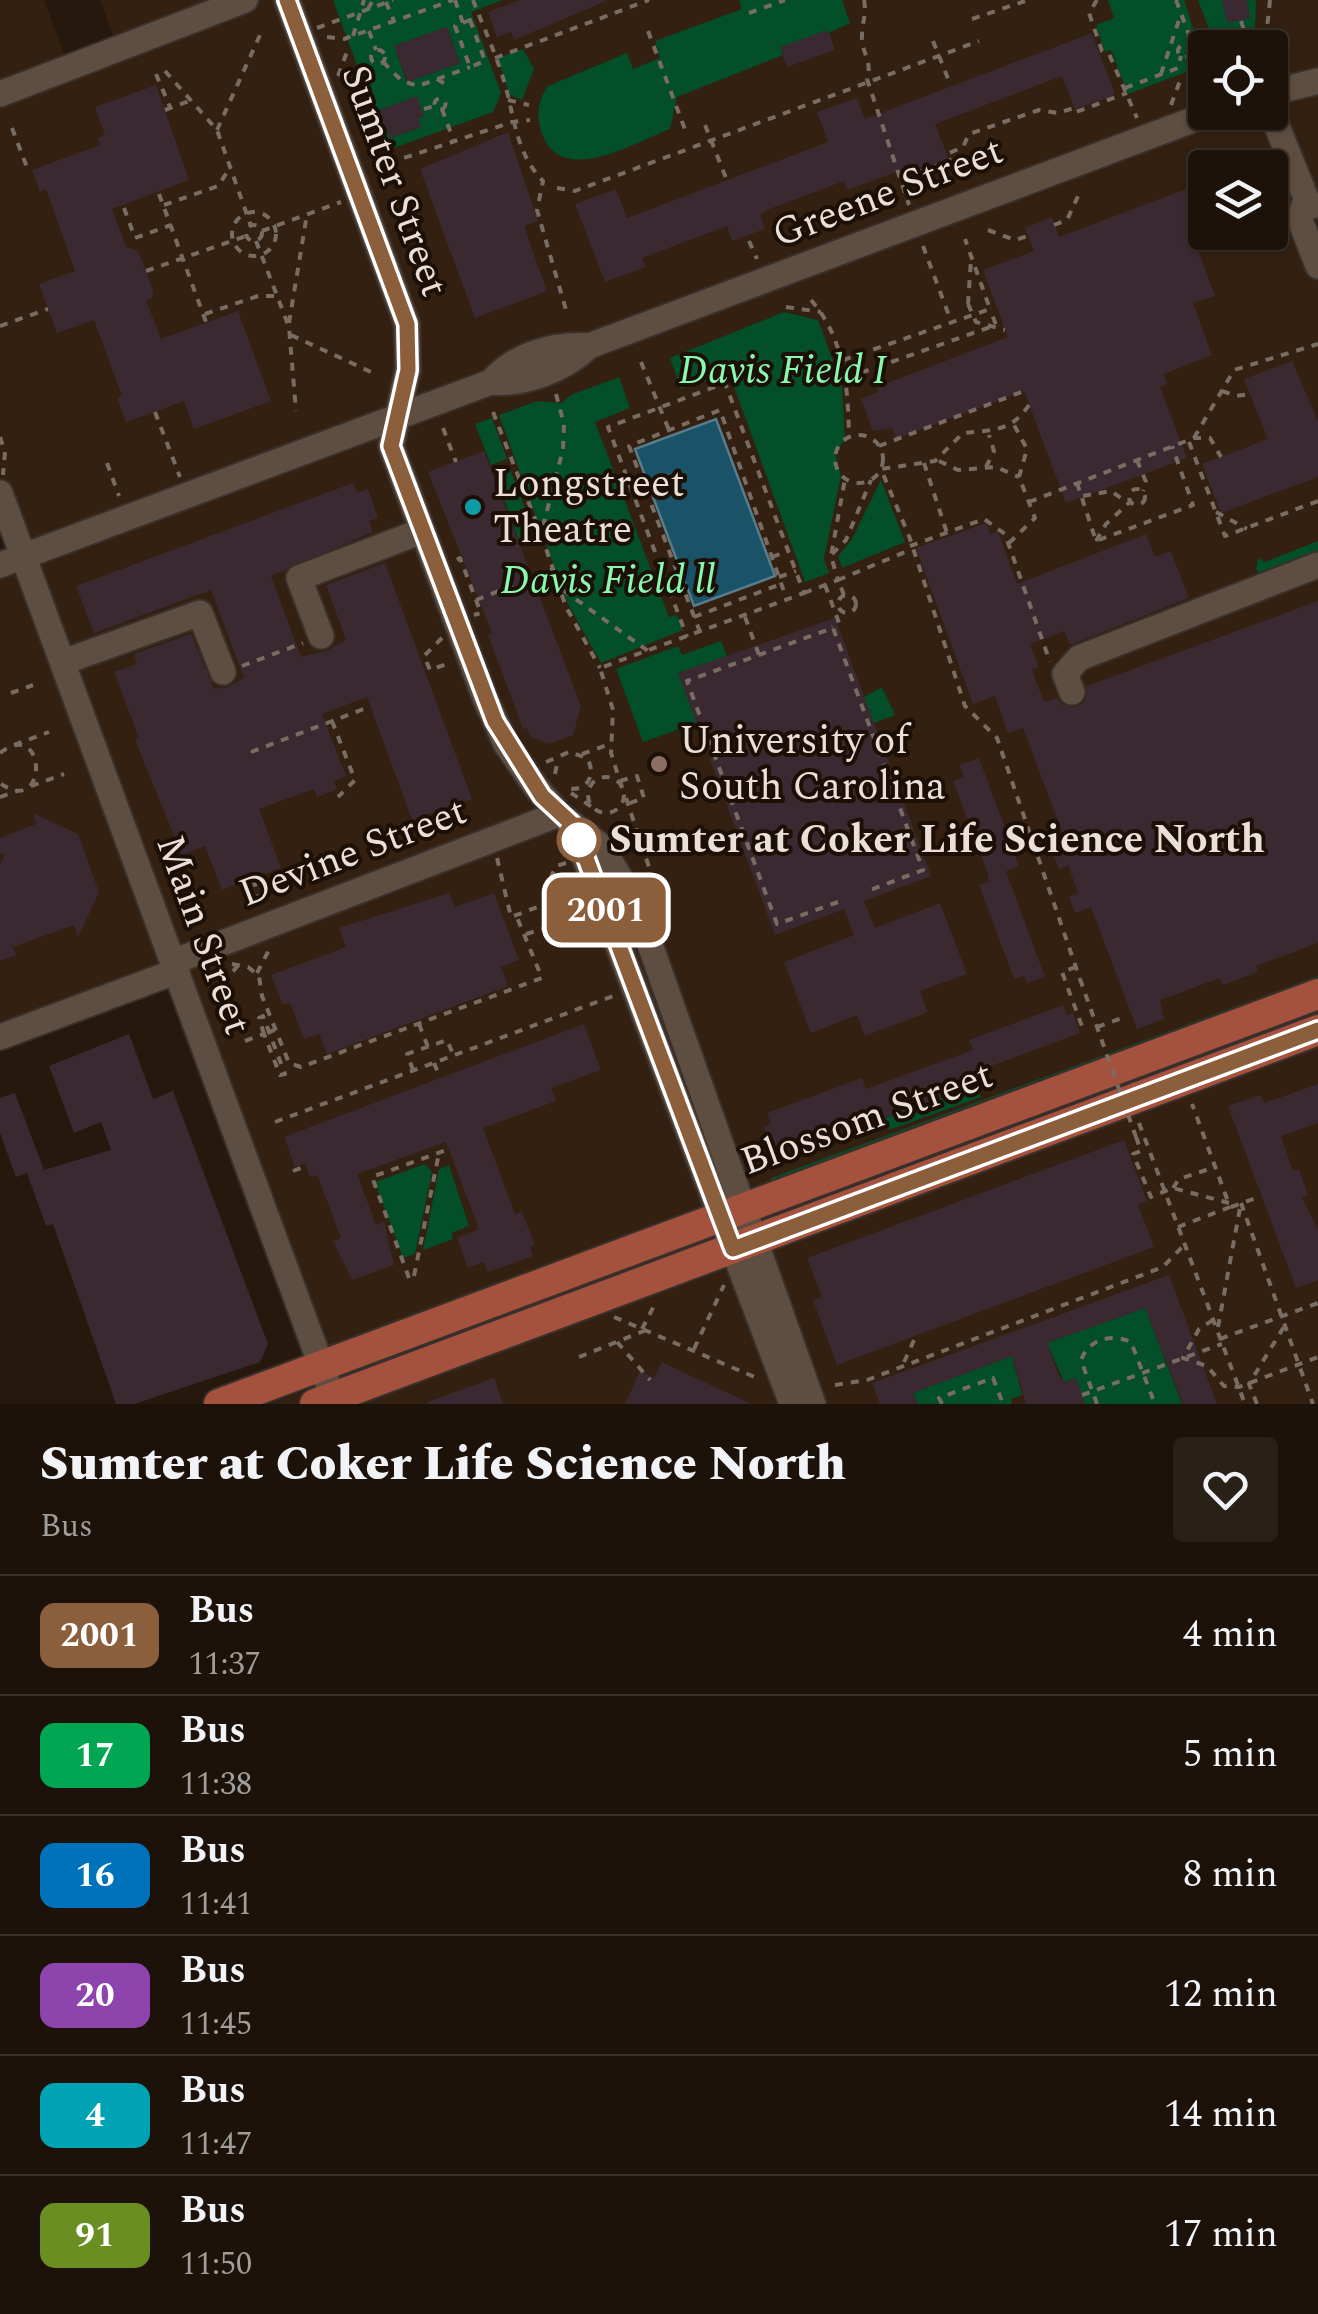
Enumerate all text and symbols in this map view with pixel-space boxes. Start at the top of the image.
map controls [1188,30,1288,250]
button: locate [1188,30,1288,130]
street label: Sumter Street [324,57,464,305]
street label: Greene Street [764,121,1012,265]
button: layers [1188,150,1288,250]
park label: Davis Field I [678,341,888,402]
place label: Longstreet Theatre [493,454,685,561]
marker: Longstreet Theatre [462,496,484,518]
park label: Davis Field ll [500,551,716,612]
place label: University of South Carolina [679,711,946,818]
marker: University of South Carolina [648,753,670,775]
street label: Devine Street [230,782,476,924]
place label: Sumter at Coker Life Science North [609,810,1265,871]
marker: Sumter at Coker Life Science North [558,819,600,861]
street label: Main Street [139,827,267,1043]
line badge: 2001 [536,878,676,942]
text: 2001 [567,884,645,937]
street label: Blossom Street [732,1045,1002,1193]
text: Sumter at Coker Life Science North [40,1428,846,1501]
button: heart [1173,1437,1278,1542]
text: Bus [40,1502,93,1551]
text: Bus [189,1582,254,1640]
text: 4 min [1183,1606,1278,1664]
text: 2001 [60,1609,139,1662]
text: 11:37 [189,1640,261,1689]
text: Bus [180,1702,246,1760]
text: 5 min [1183,1726,1278,1784]
text: 17 [75,1729,115,1782]
text: 11:38 [180,1760,252,1809]
text: Bus [180,1822,246,1880]
text: 8 min [1183,1846,1278,1904]
text: 16 [75,1849,115,1902]
text: 11:41 [180,1880,252,1929]
text: Bus [180,1942,246,2000]
text: 12 min [1164,1966,1278,2024]
text: 20 [75,1969,115,2022]
text: 11:45 [180,2000,252,2049]
text: Bus [180,2062,246,2120]
text: 14 min [1164,2086,1278,2144]
text: 4 [85,2089,105,2142]
text: 11:47 [180,2120,252,2169]
text: Bus [180,2182,246,2240]
text: 17 min [1164,2206,1278,2264]
text: 91 [75,2209,115,2262]
text: 11:50 [180,2240,252,2289]

